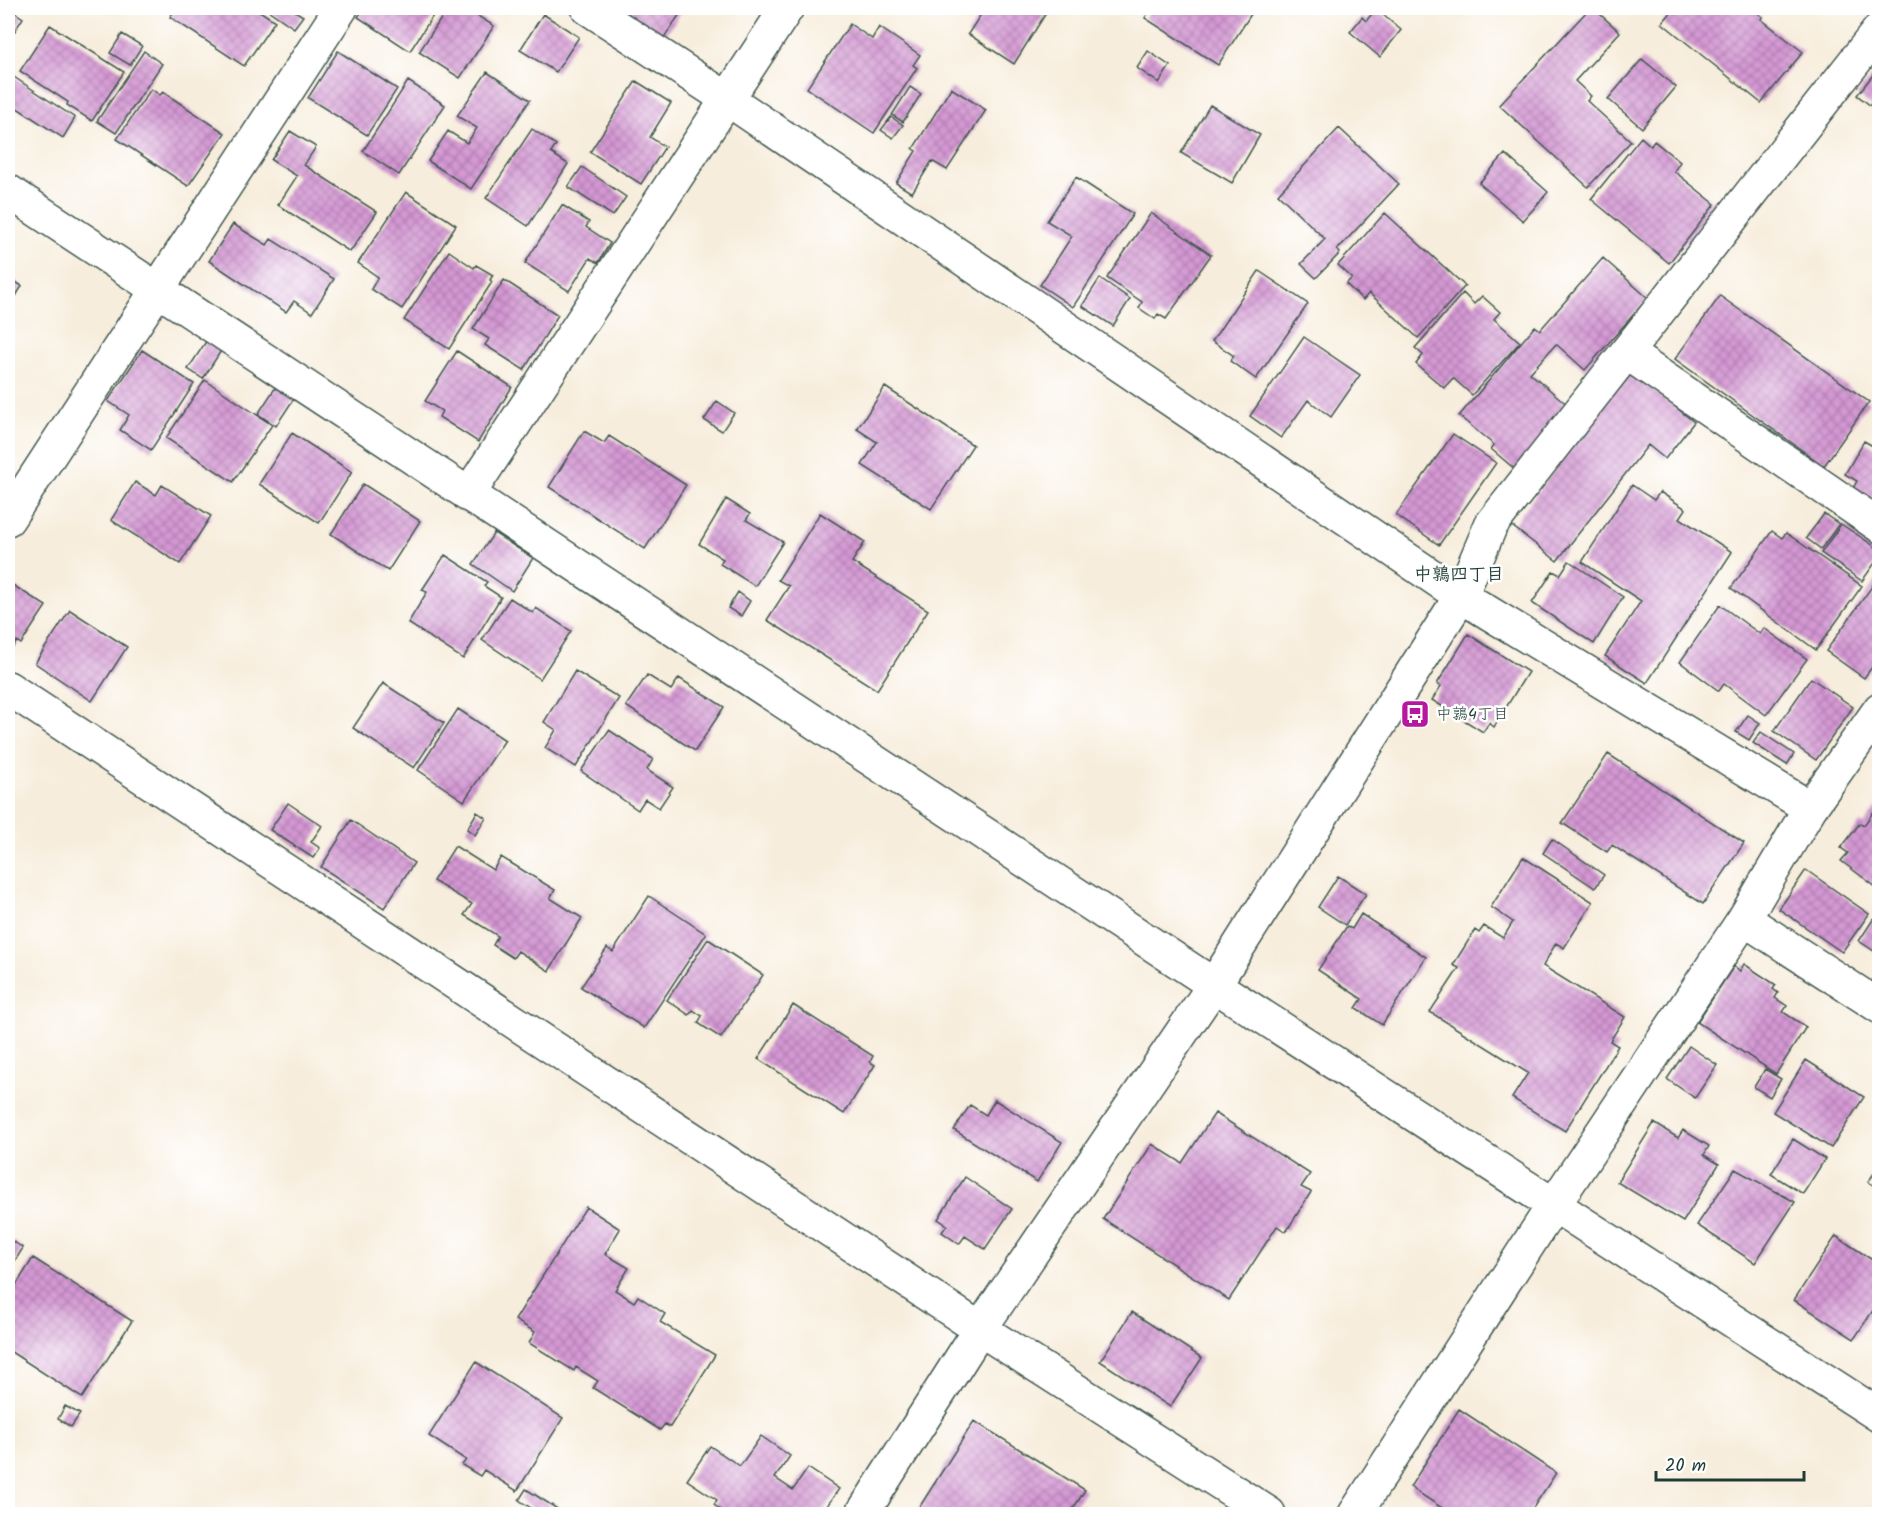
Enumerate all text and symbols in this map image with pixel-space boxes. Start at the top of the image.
district label: 中鶉四丁目 [1414,561,1504,590]
bus stop icon: 中鶉4丁目 [1399,698,1431,730]
place label: 中鶉4丁目 [1436,702,1509,727]
scale bar [1656,1444,1804,1482]
text: 20 m [1665,1452,1706,1481]

